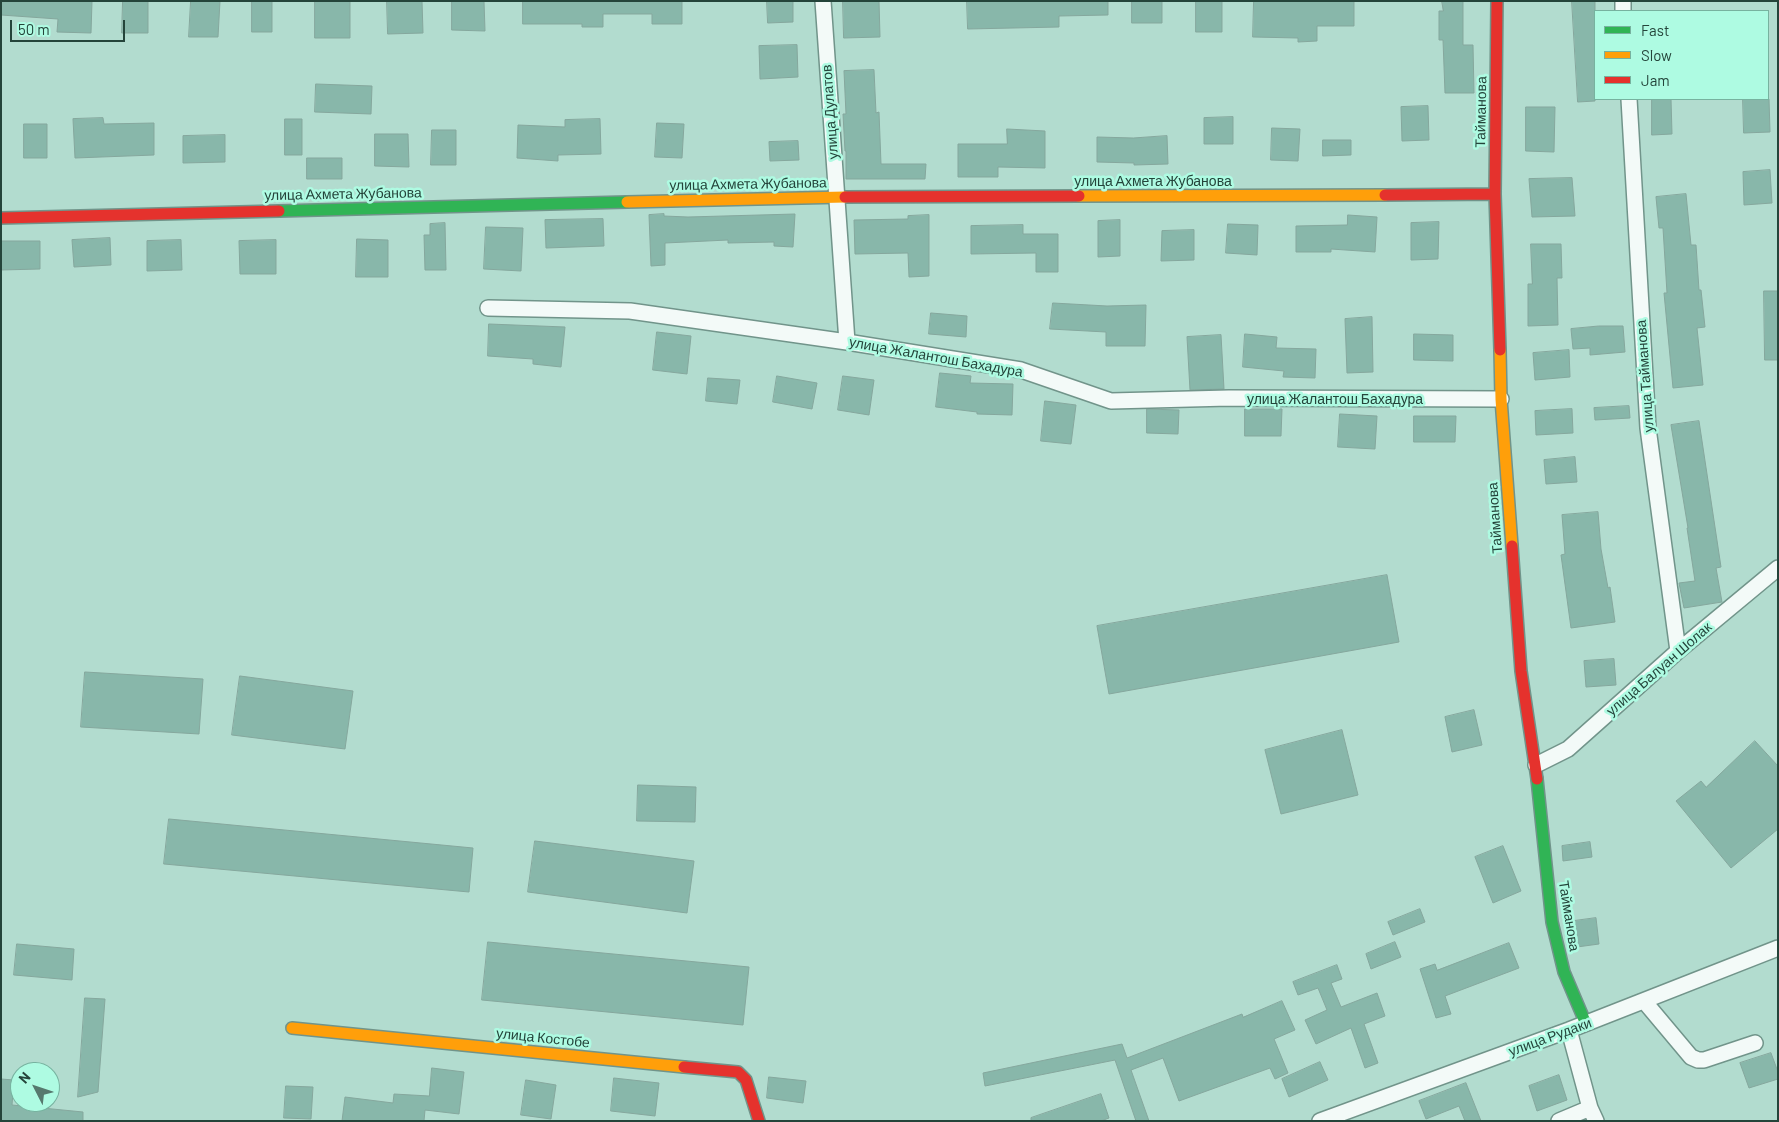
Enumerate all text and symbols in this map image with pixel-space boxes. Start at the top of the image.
scale bar [12,10,128,42]
legend [1594,10,1769,100]
text: 50 m [18,20,50,38]
text: Fast [1641,21,1669,39]
text: Slow [1641,46,1672,64]
street label: улица Дулатов [818,64,842,160]
text: Jam [1641,71,1670,89]
street label: Тайманова [1472,76,1490,148]
street label: улица Ахмета Жубанова [1074,173,1232,189]
street label: улица Ахмета Жубанова [669,174,827,194]
street label: улица Ахмета Жубанова [264,184,422,204]
street label: улица Тайманова [1633,319,1657,433]
street label: улица Жалантош Бахадура [848,333,1024,381]
street label: улица Жалантош Бахадура [1247,391,1423,407]
street label: Тайманова [1484,482,1506,554]
street label: улица Балуан Шолак [1603,619,1715,719]
street label: Тайманова [1555,879,1583,953]
street label: улица Рудаки [1506,1014,1594,1060]
street label: улица Костобе [495,1025,591,1051]
north arrow [10,1062,60,1112]
text: N [15,1068,34,1087]

